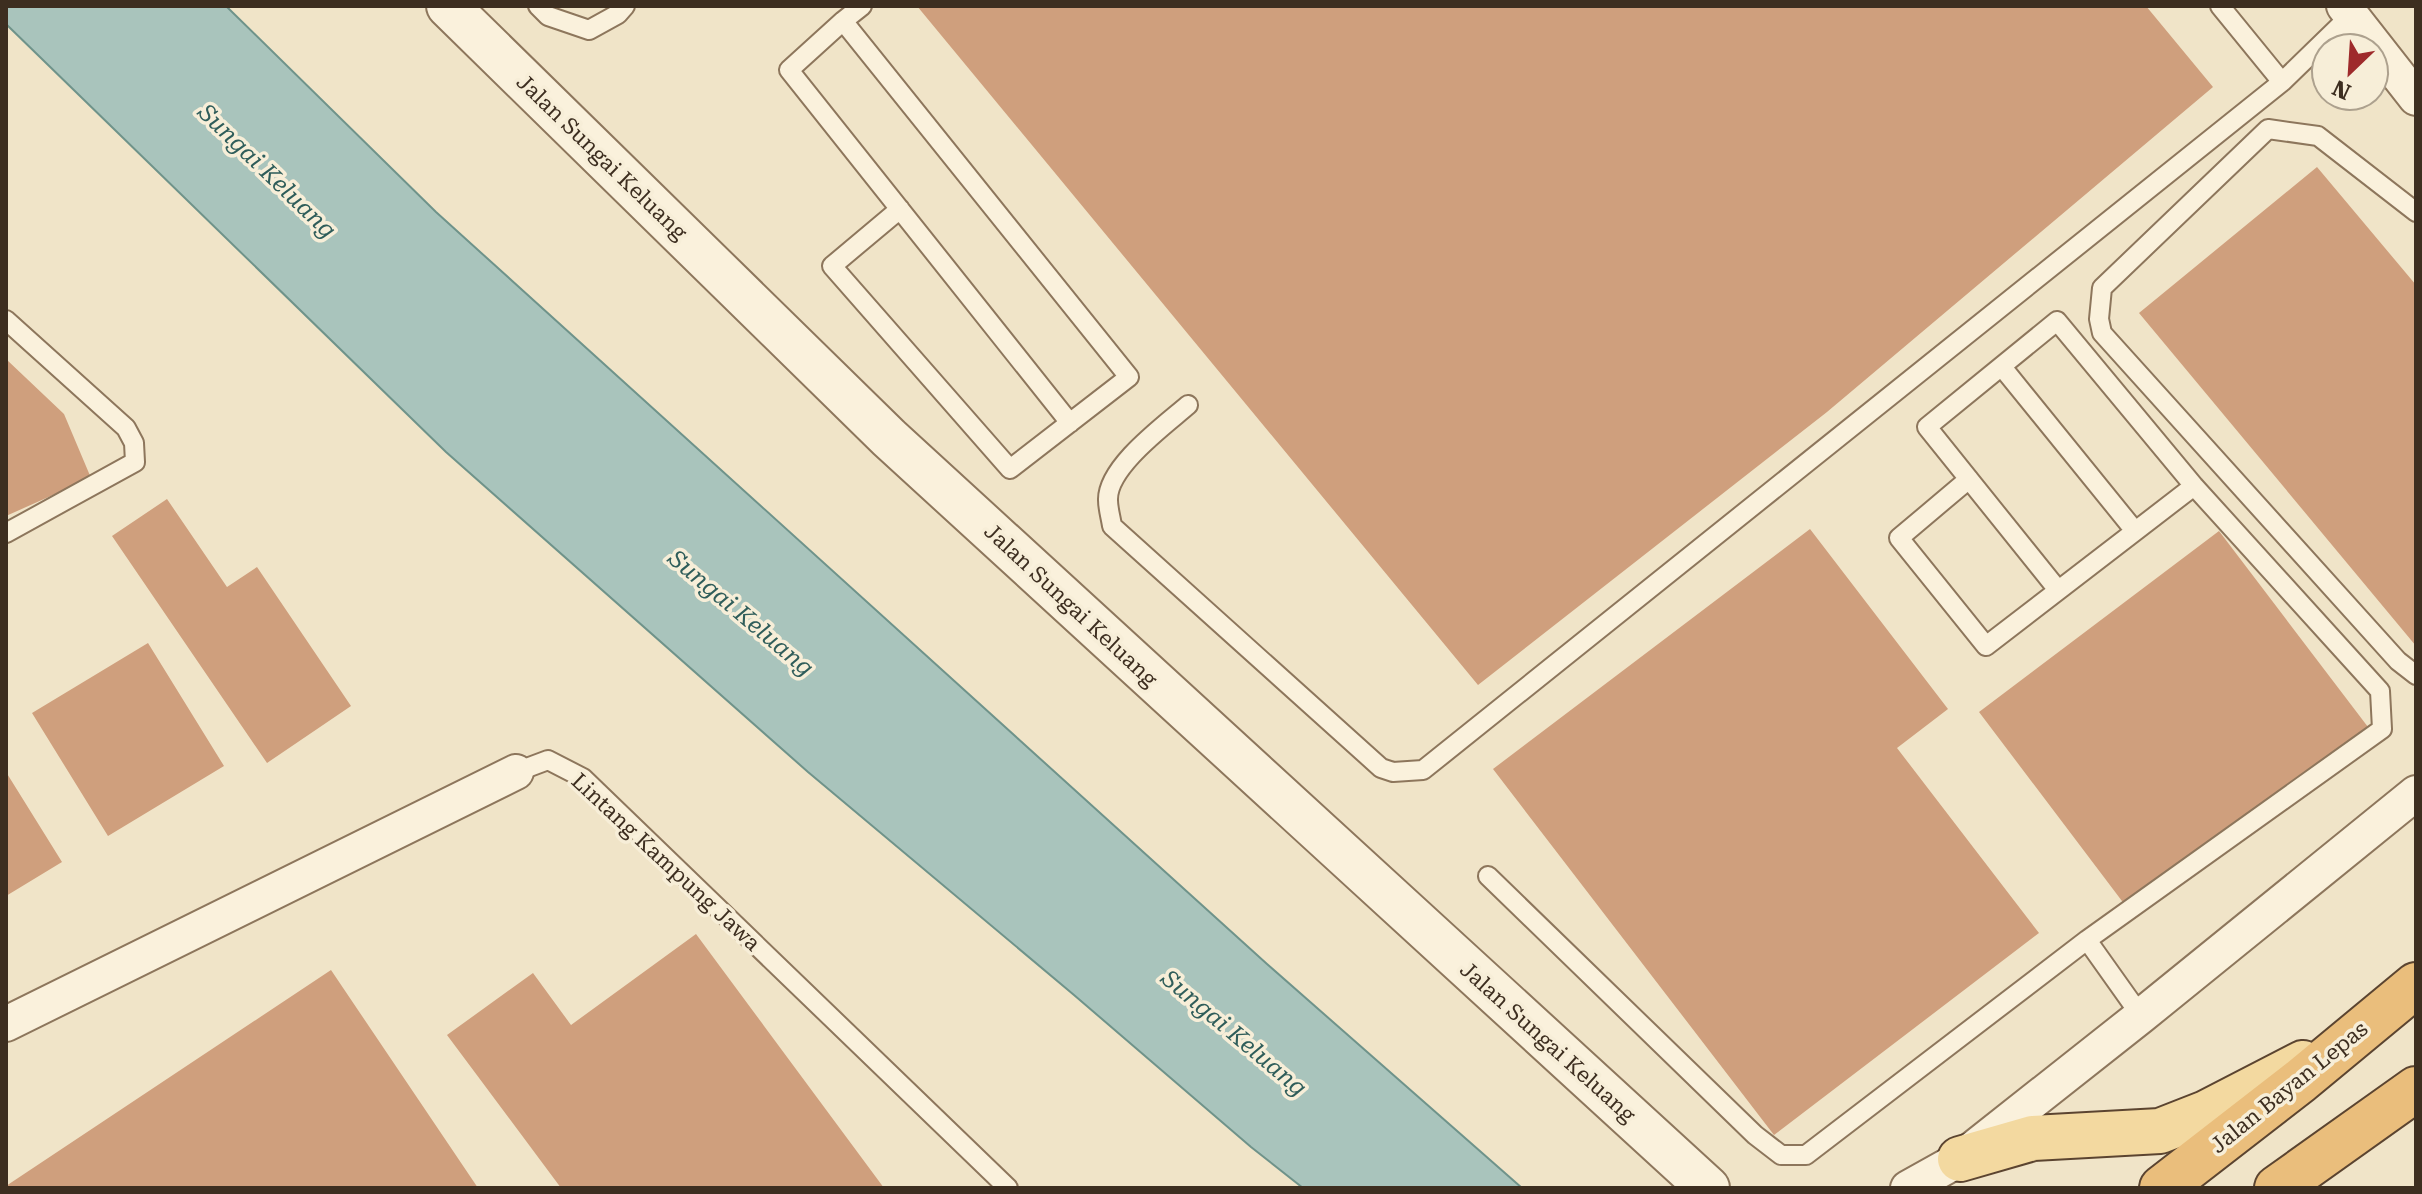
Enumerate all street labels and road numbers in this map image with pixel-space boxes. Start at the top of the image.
street label: Jalan Sungai Keluang [512,69,693,245]
street label: Jalan Sungai Keluang [979,518,1163,692]
street label: Lintang Kampung Jawa [567,768,765,956]
street label: Jalan Sungai Keluang [1455,957,1641,1128]
street label: Jalan Bayan Lepas [2205,1016,2373,1158]

